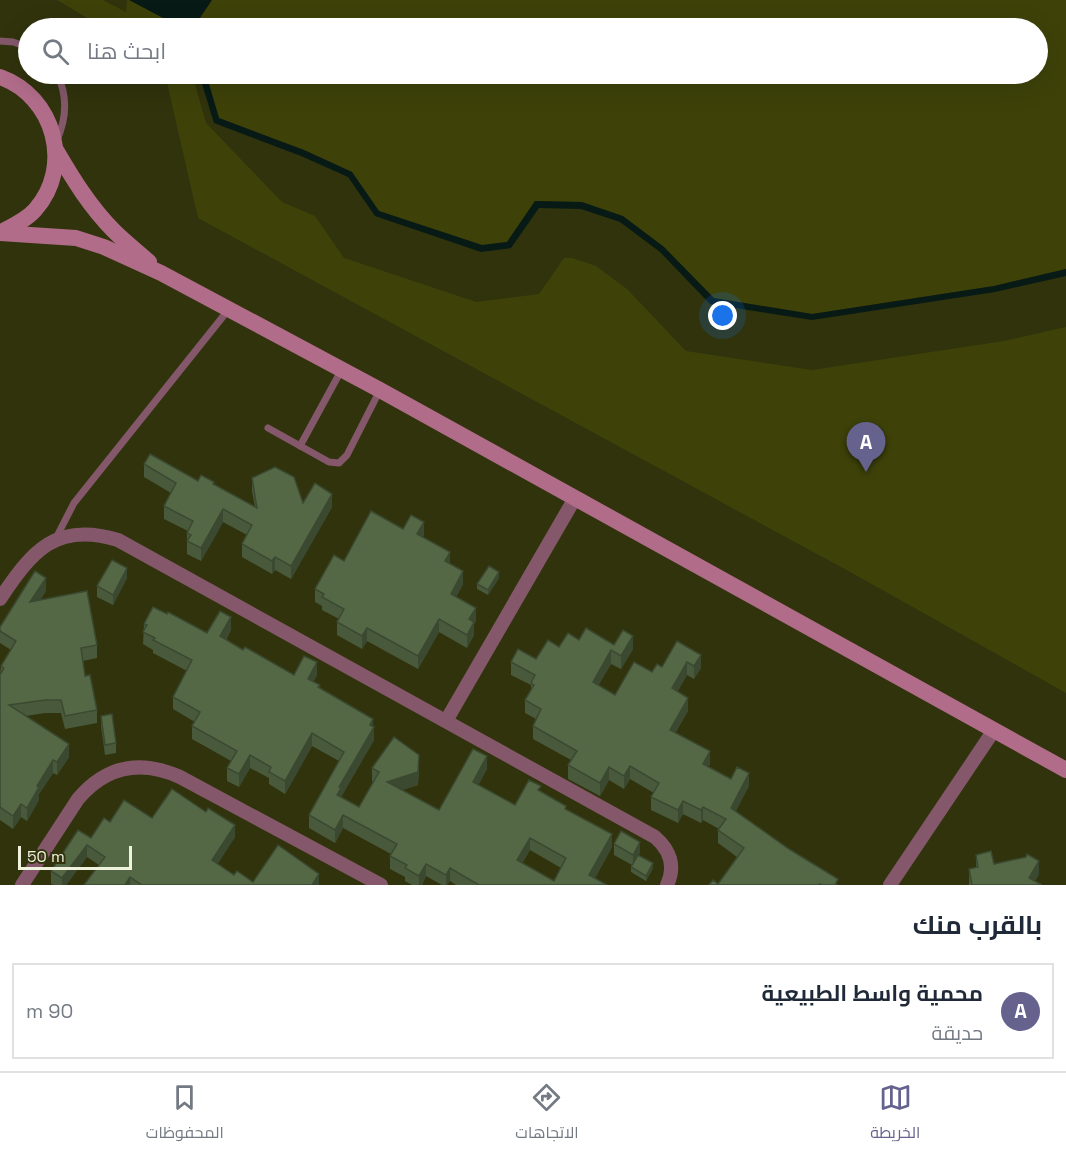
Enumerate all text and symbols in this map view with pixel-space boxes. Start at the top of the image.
search box [18,18,1048,84]
icon: search [39,35,72,68]
text: ابحث هنا [87,37,166,65]
your location [708,301,737,330]
pin: A [846,422,886,472]
scale bar [18,843,132,870]
text: 50 m [27,846,65,867]
text: بالقرب منك [913,908,1042,942]
text: محمية واسط الطبيعية [761,979,983,1007]
text: 90 m [26,998,73,1024]
text: A [1014,998,1027,1024]
text: حديقة [932,1020,983,1046]
tab: المحفوظات [146,1081,224,1147]
tab: الاتجاهات [515,1081,579,1147]
tab: الخريطة [870,1081,920,1147]

